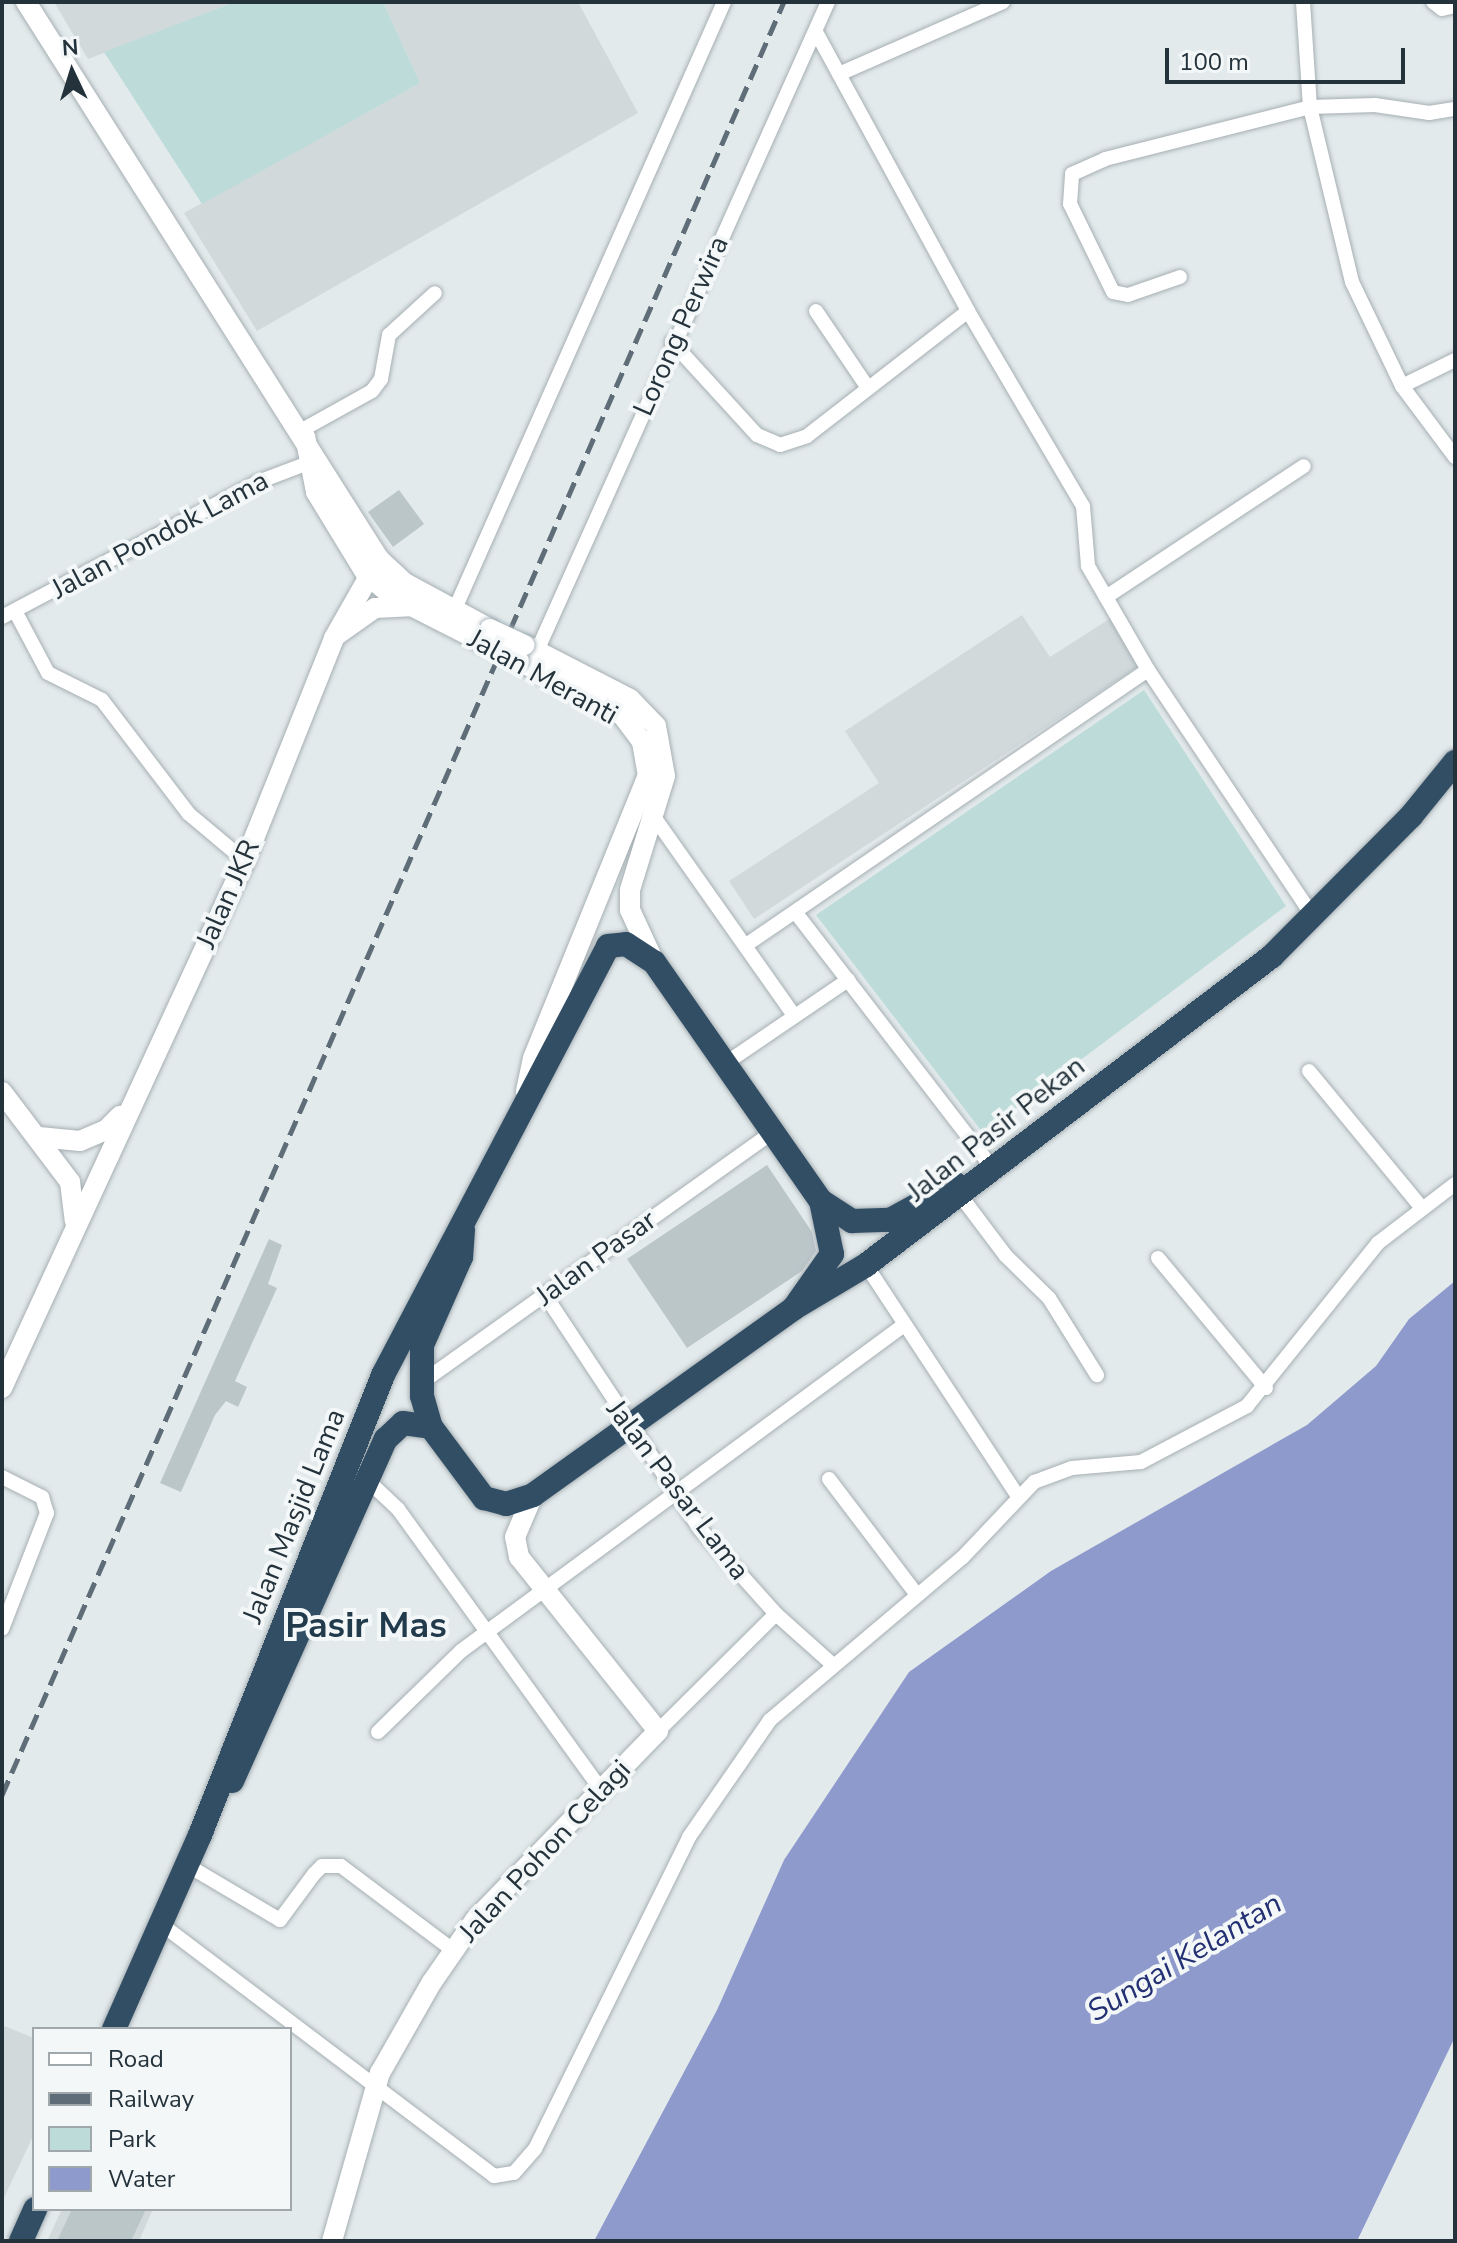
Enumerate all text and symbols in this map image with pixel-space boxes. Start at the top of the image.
north arrow [32,32,112,112]
scale bar [1169,32,1409,82]
text: N [61,33,80,64]
text: 100 m [1179,46,1249,78]
street label: Lorong Perwira [626,231,736,421]
street label: Jalan Pondok Lama [46,464,274,606]
street label: Jalan Meranti [462,622,624,732]
street label: Jalan JKR [189,834,267,954]
street label: Jalan Pasir Pekan [901,1049,1091,1209]
street label: Jalan Pasar [529,1203,663,1313]
street label: Jalan Pasar Lama [599,1393,757,1587]
street label: Jalan Masjid Lama [236,1404,352,1628]
district label: Pasir Mas [285,1604,447,1648]
street label: Jalan Pohon Celagi [452,1753,638,1949]
water label: Sungai Kelantan [1081,1886,1289,2030]
legend [32,2027,292,2211]
text: Road [108,2043,164,2075]
text: Railway [108,2083,194,2115]
text: Park [108,2123,156,2155]
text: Water [108,2163,175,2195]

